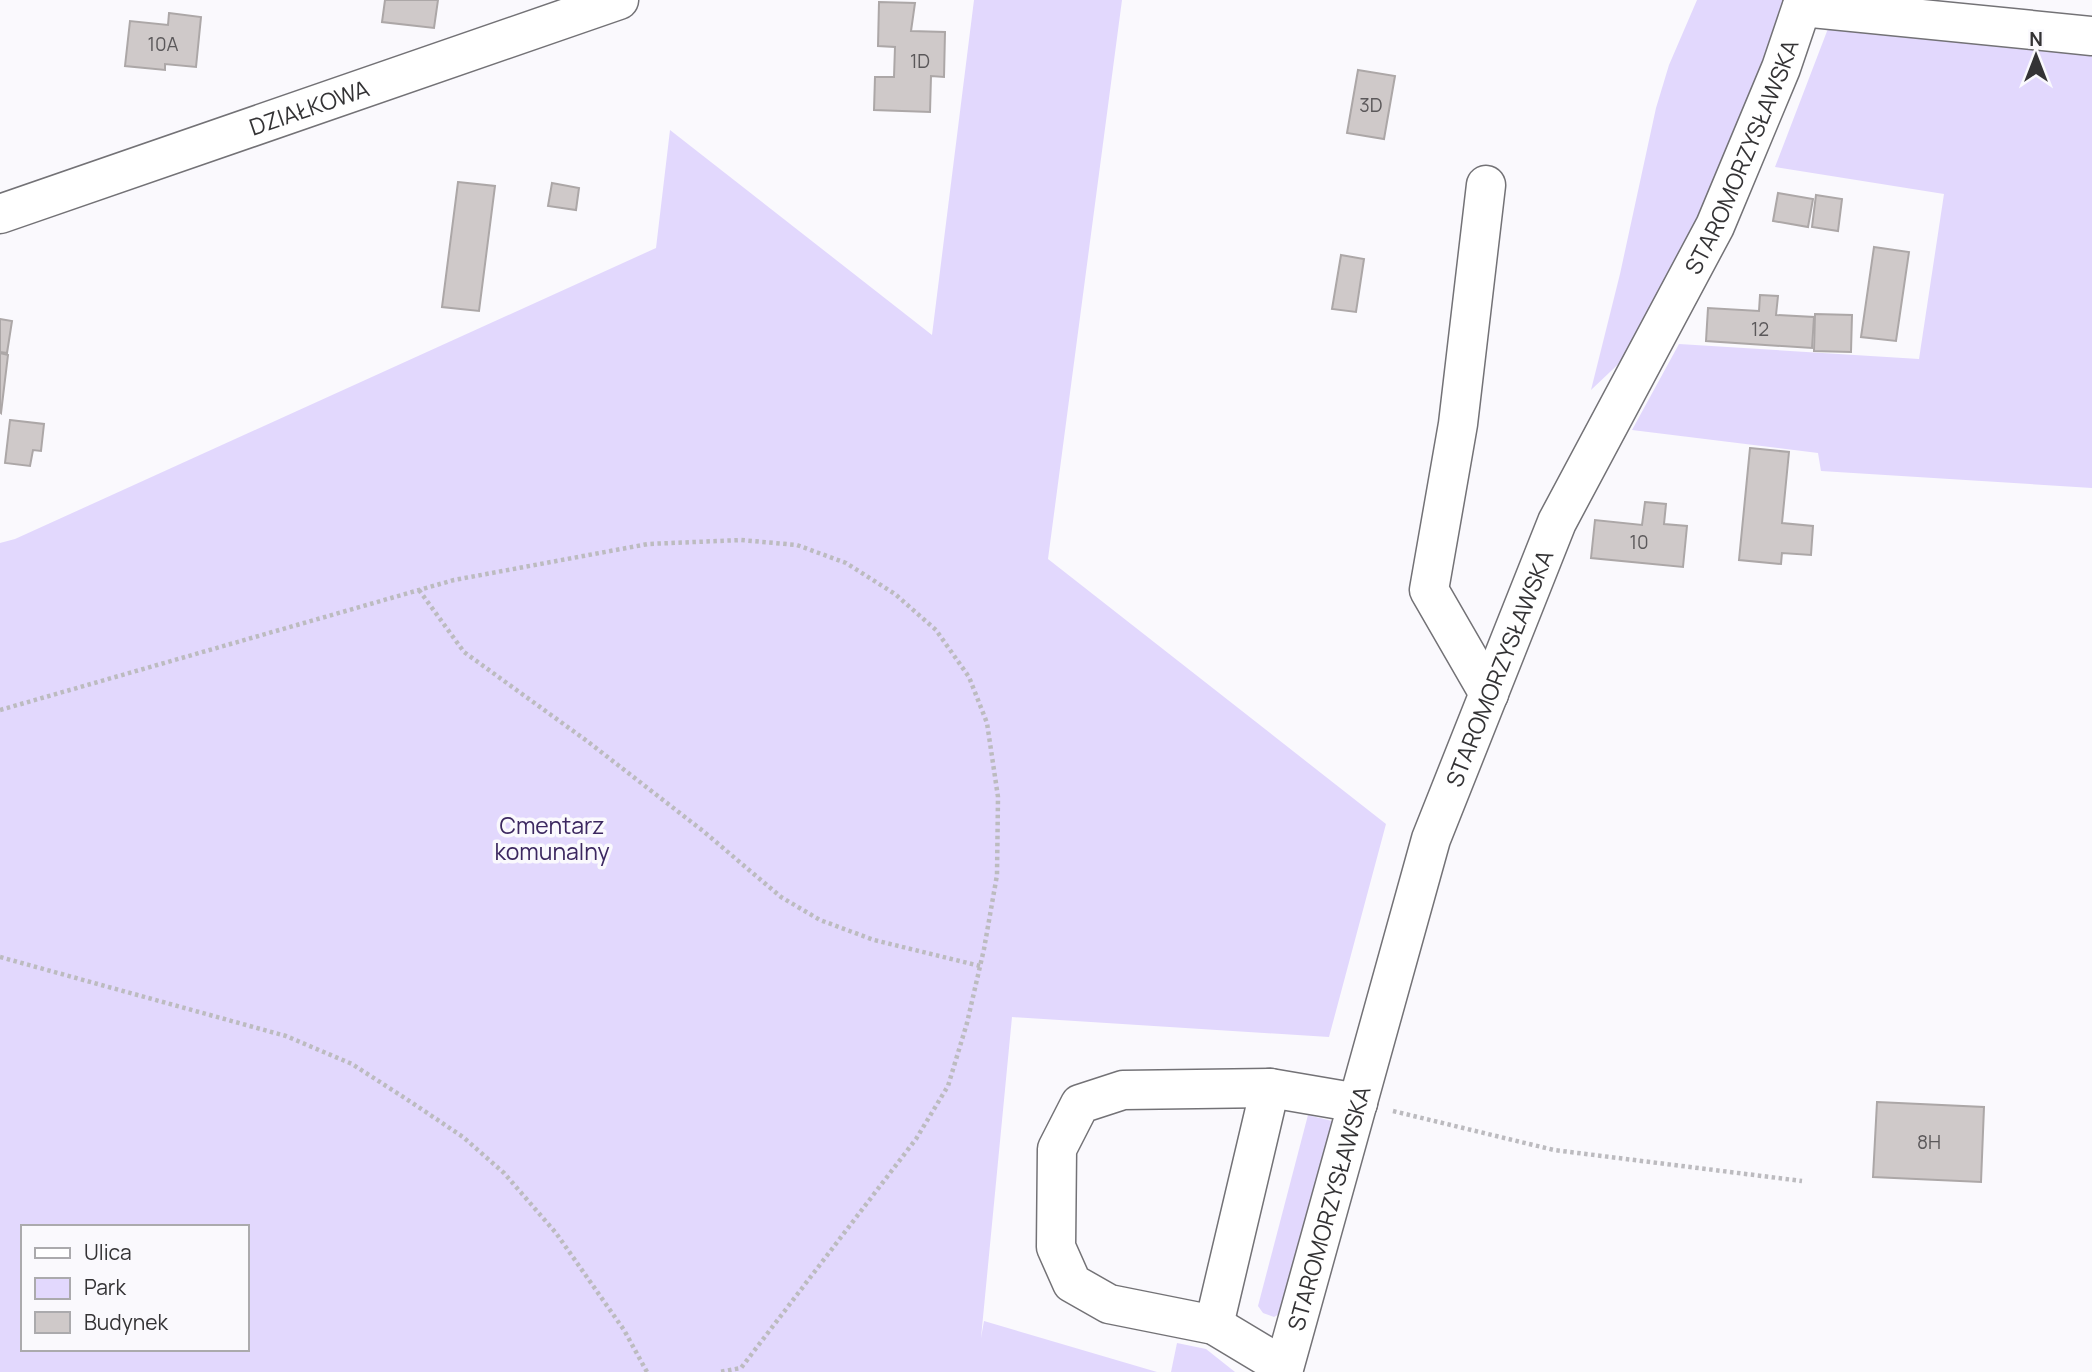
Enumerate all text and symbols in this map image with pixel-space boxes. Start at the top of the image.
north arrow [2001,21,2071,91]
text: N [2029,26,2043,52]
house number: 10A [147,31,179,57]
street label: STAROMORZYSŁAWSKA [1676,35,1806,279]
house number: 1D [910,48,930,74]
street label: DZIAŁKOWA [245,72,374,143]
house number: 3D [1359,92,1383,118]
house number: 12 [1751,316,1769,342]
house number: 10 [1629,529,1649,555]
street label: STAROMORZYSŁAWSKA [1437,545,1561,791]
park label: Cmentarz komunalny [494,809,610,867]
street label: STAROMORZYSŁAWSKA [1279,1082,1378,1334]
house number: 8H [1917,1129,1941,1155]
legend [21,1225,248,1351]
text: Ulica [84,1238,132,1266]
text: Park [84,1273,126,1301]
text: Budynek [84,1308,169,1336]

